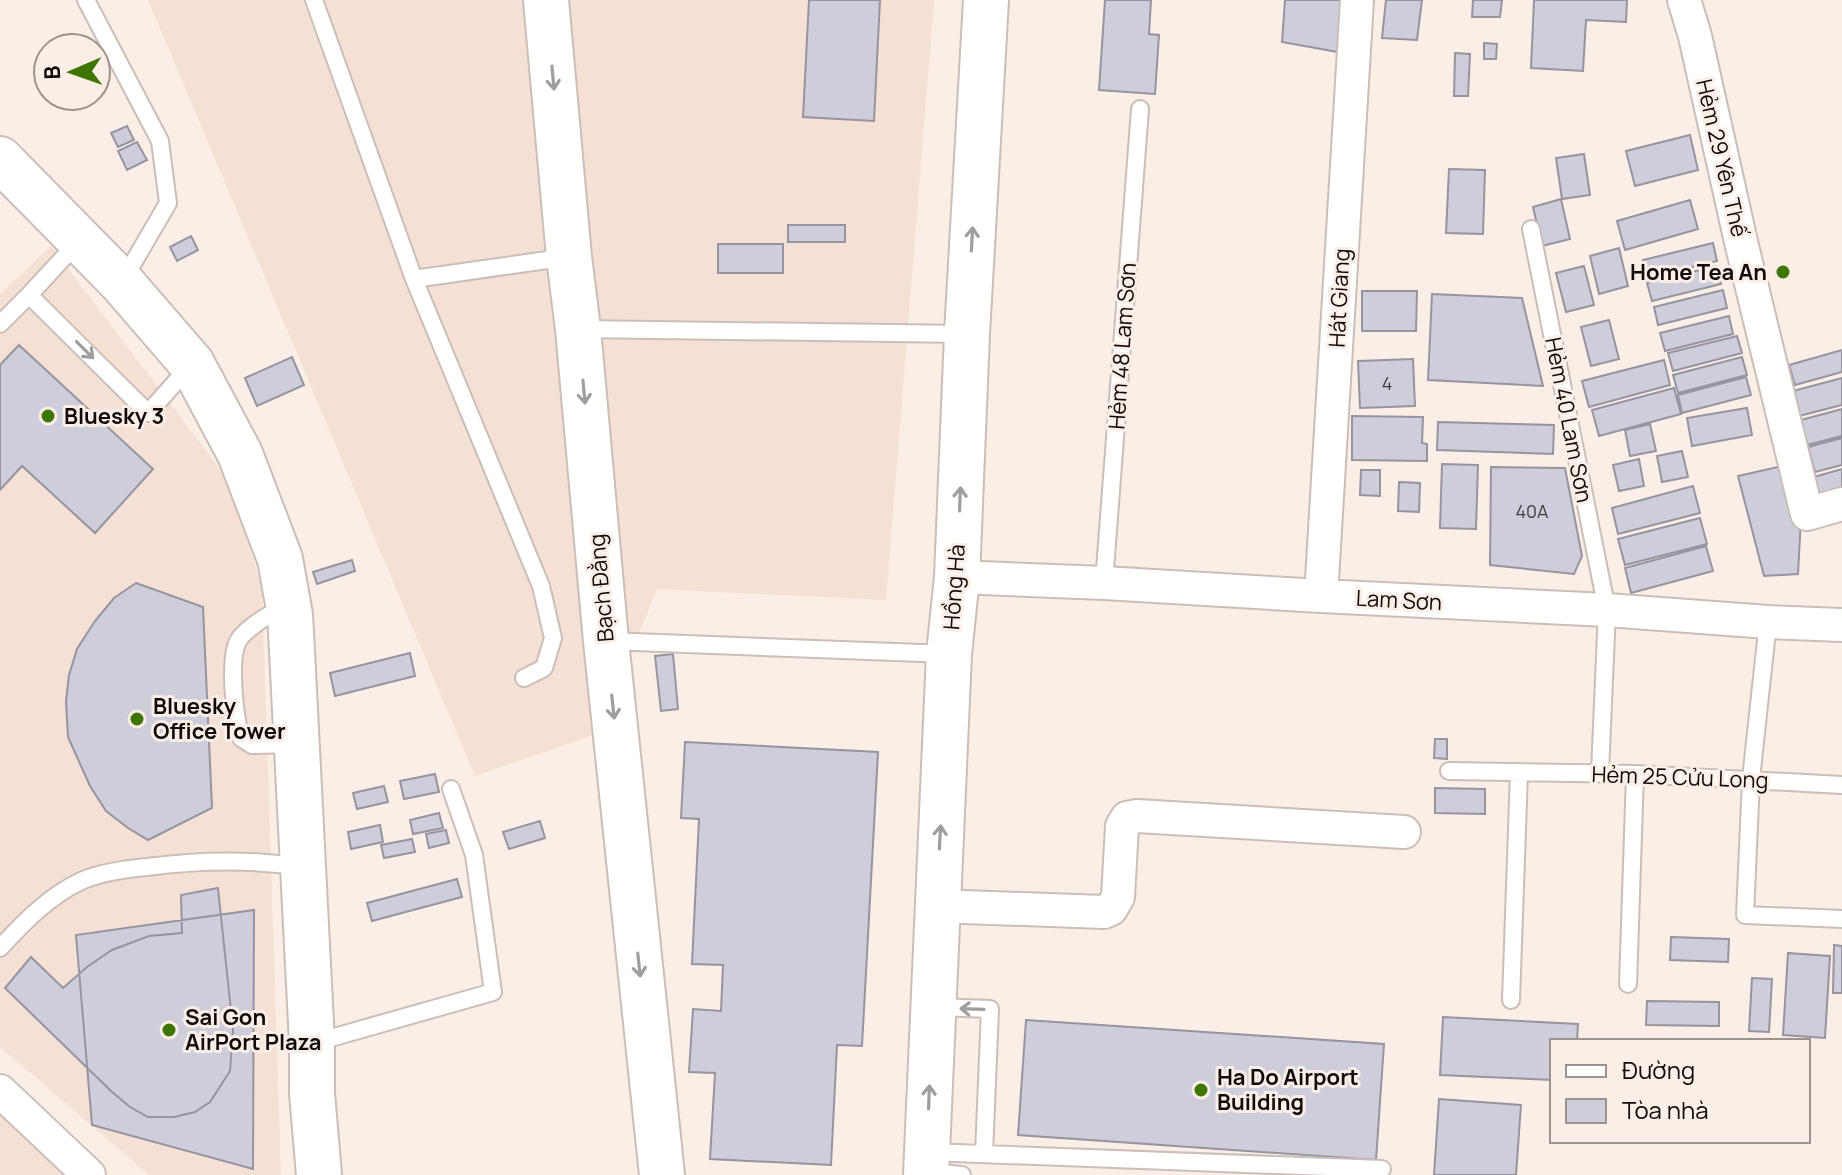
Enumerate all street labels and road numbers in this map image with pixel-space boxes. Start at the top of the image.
street label: Hẻm 29 Yên Thế [1689,76,1755,240]
street label: Hát Giang [1321,248,1357,348]
street label: Hẻm 48 Lam Sơn [1101,262,1143,430]
street label: Hẻm 40 Lam Sơn [1538,335,1600,505]
street label: Bạch Đằng [581,533,621,643]
street label: Hồng Hà [936,543,972,631]
street label: Lam Sơn [1355,583,1443,617]
street label: Hẻm 25 Cửu Long [1591,759,1769,795]

